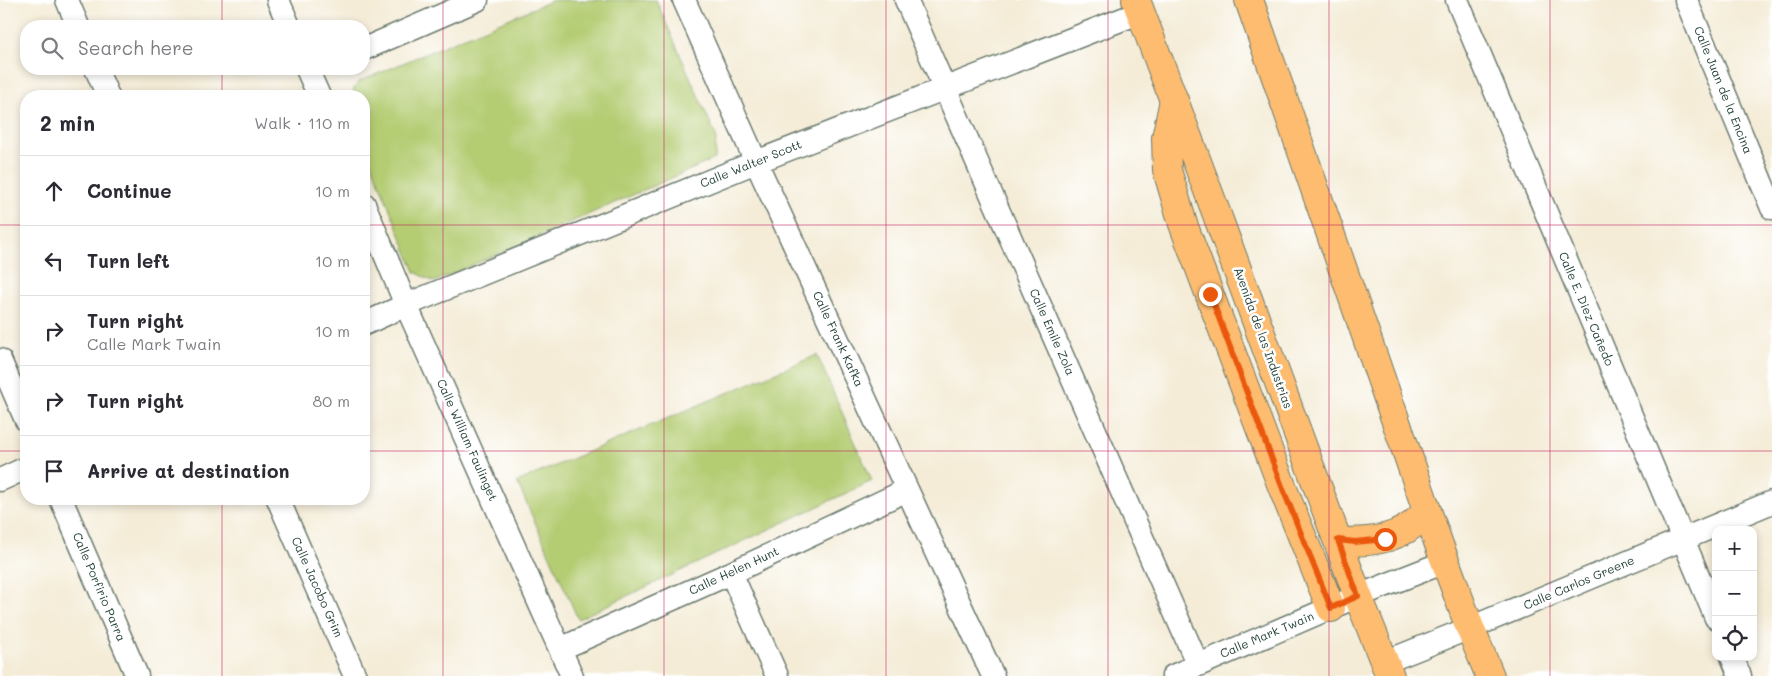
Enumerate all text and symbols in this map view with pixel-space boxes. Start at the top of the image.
search box [20,20,370,75]
street label: Calle Juan de la Encina [1691,24,1757,156]
icon: search [38,34,66,62]
text: Search here [78,35,194,60]
text: 2 min [40,109,95,136]
text: Walk · 110 m [254,112,350,133]
street label: Calle Walter Scott [697,135,804,191]
icon: ahead [40,177,68,205]
text: Continue [87,178,172,203]
text: 10 m [315,180,350,201]
icon: left [40,247,68,275]
text: Turn left [87,248,170,273]
street label: Calle E. Diez Cañedo [1556,249,1618,368]
text: 10 m [315,250,350,271]
street label: Avenida de las Industrias [1231,265,1297,411]
route end [1199,283,1222,306]
street label: Calle Emile Zola [1027,286,1079,378]
street label: Calle Frank Kafka [810,288,868,389]
text: Turn right [87,308,184,333]
icon: right [40,317,68,345]
text: 10 m [315,320,350,341]
text: Calle Mark Twain [87,333,221,354]
street label: Calle William Faulinget [434,376,502,503]
icon: right [40,387,68,415]
text: Turn right [87,388,184,413]
text: 80 m [313,390,350,411]
icon: arrive [40,457,68,485]
text: Arrive at destination [87,458,290,483]
map controls [1712,526,1757,661]
button: + [1712,526,1757,571]
route start [1374,528,1397,551]
street label: Calle Porfirio Parra [70,530,130,644]
street label: Calle Jacobo Grim [289,534,347,639]
street label: Calle Helen Hunt [686,542,781,598]
street label: Calle Carlos Greene [1521,551,1637,613]
button: − [1712,571,1757,616]
street label: Calle Mark Twain [1217,607,1316,661]
button: locate [1712,616,1757,661]

